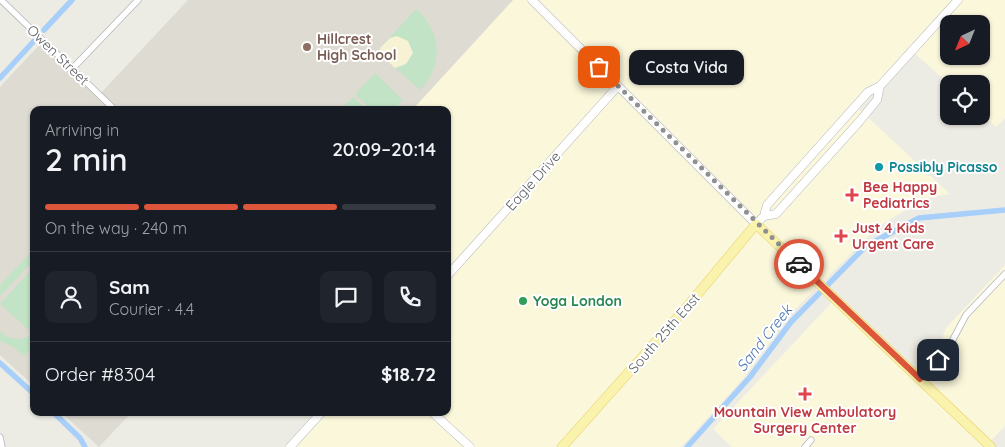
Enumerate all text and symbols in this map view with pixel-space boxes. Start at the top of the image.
north arrow [940,15,990,65]
map controls [940,15,990,125]
street label: Owen Street [23,21,93,89]
place label: Hillcrest High School [317,30,397,64]
marker: Hillcrest High School [301,41,313,53]
pin [578,46,620,88]
callout: Costa Vida [629,50,744,84]
icon: bag [585,53,613,81]
text: Costa Vida [645,57,728,77]
button: locate [940,75,990,125]
text: Arriving in [45,120,119,140]
text: 20:09–20:14 [332,137,436,161]
text: 2 min [45,139,128,179]
street label: Eagle Drive [502,148,564,214]
place label: Possibly Picasso [889,158,998,176]
marker: Possibly Picasso [873,161,885,173]
place label: Bee Happy Pediatrics [863,178,937,212]
marker: Bee Happy Pediatrics [845,188,859,202]
text: On the way · 240 m [45,218,187,238]
place label: Just 4 Kids Urgent Care [852,219,934,253]
marker: Just 4 Kids Urgent Care [834,229,848,243]
courier [774,239,824,289]
icon: car [785,250,813,278]
button: person [45,271,97,323]
button: chat [320,271,372,323]
button: phone [384,271,436,323]
text: Sam [109,275,150,299]
street label: South 25th East [624,289,704,377]
place label: Yoga London [533,292,622,310]
marker: Yoga London [517,295,529,307]
text: Courier · 4.4 [109,299,194,319]
water label: Sand Creek [732,299,797,375]
pin [917,339,959,381]
icon: home [924,346,952,374]
text: Order #8304 [45,362,155,386]
text: $18.72 [381,362,436,386]
marker: Mountain View Ambulatory Surgery Center [798,387,812,401]
place label: Mountain View Ambulatory Surgery Center [714,403,896,437]

